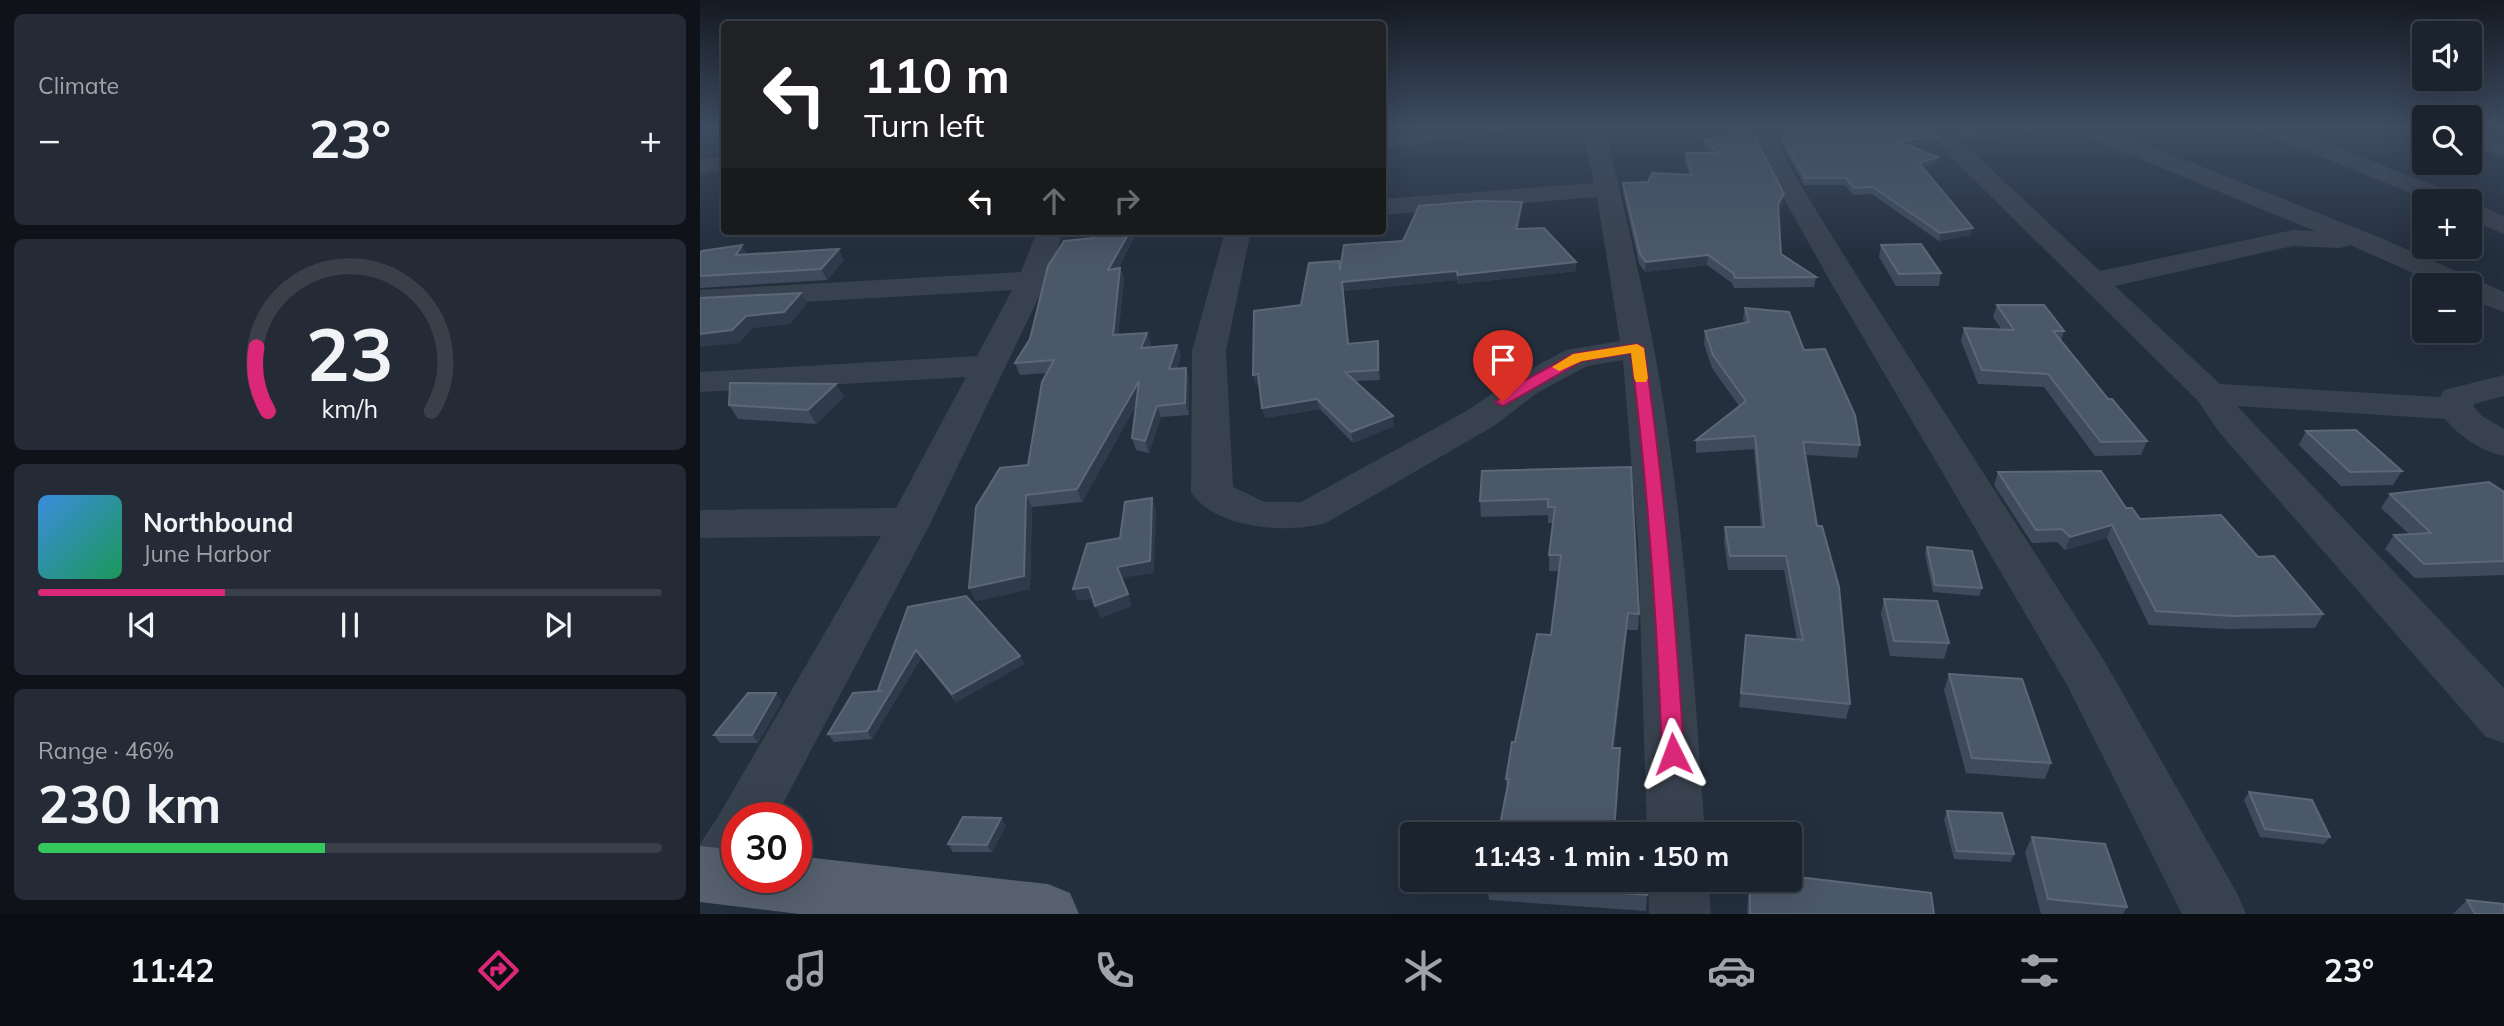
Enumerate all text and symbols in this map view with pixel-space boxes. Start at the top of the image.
map controls [2412,21,2482,343]
button: sound [2412,21,2482,91]
text: 110 m [864,44,1010,105]
icon: left [749,49,840,140]
text: Climate [38,71,119,100]
text: Turn left [864,105,984,145]
button: search [2412,105,2482,175]
text: 23° [309,106,391,171]
text: − [38,115,61,163]
text: + [639,115,662,163]
icon: left [962,182,1000,220]
icon: ahead [1035,182,1073,220]
icon: right [1108,182,1146,220]
button: + [2412,189,2482,259]
button: − [2412,273,2482,343]
text: 23 [306,308,394,399]
pin [1473,330,1533,402]
icon: arrive [1484,341,1522,379]
text: km/h [322,392,378,423]
text: Northbound [143,506,293,539]
text: June Harbor [143,539,271,568]
icon: previous [123,606,161,644]
icon: pause [331,606,369,644]
icon: next [539,606,577,644]
position arrow [1636,717,1710,791]
text: Range · 46% [38,736,174,765]
text: 230 km [38,771,221,836]
speed limit sign: 30 [721,802,812,893]
text: 11:43 · 1 min · 150 m [1473,840,1729,873]
icon: directions [474,946,523,995]
icon: music [782,946,831,995]
icon: phone [1090,946,1139,995]
icon: climate [1399,946,1448,995]
icon: car [1707,946,1756,995]
icon: filters [2015,946,2064,995]
text: 11:42 [130,950,214,990]
text: 23° [2324,950,2374,990]

